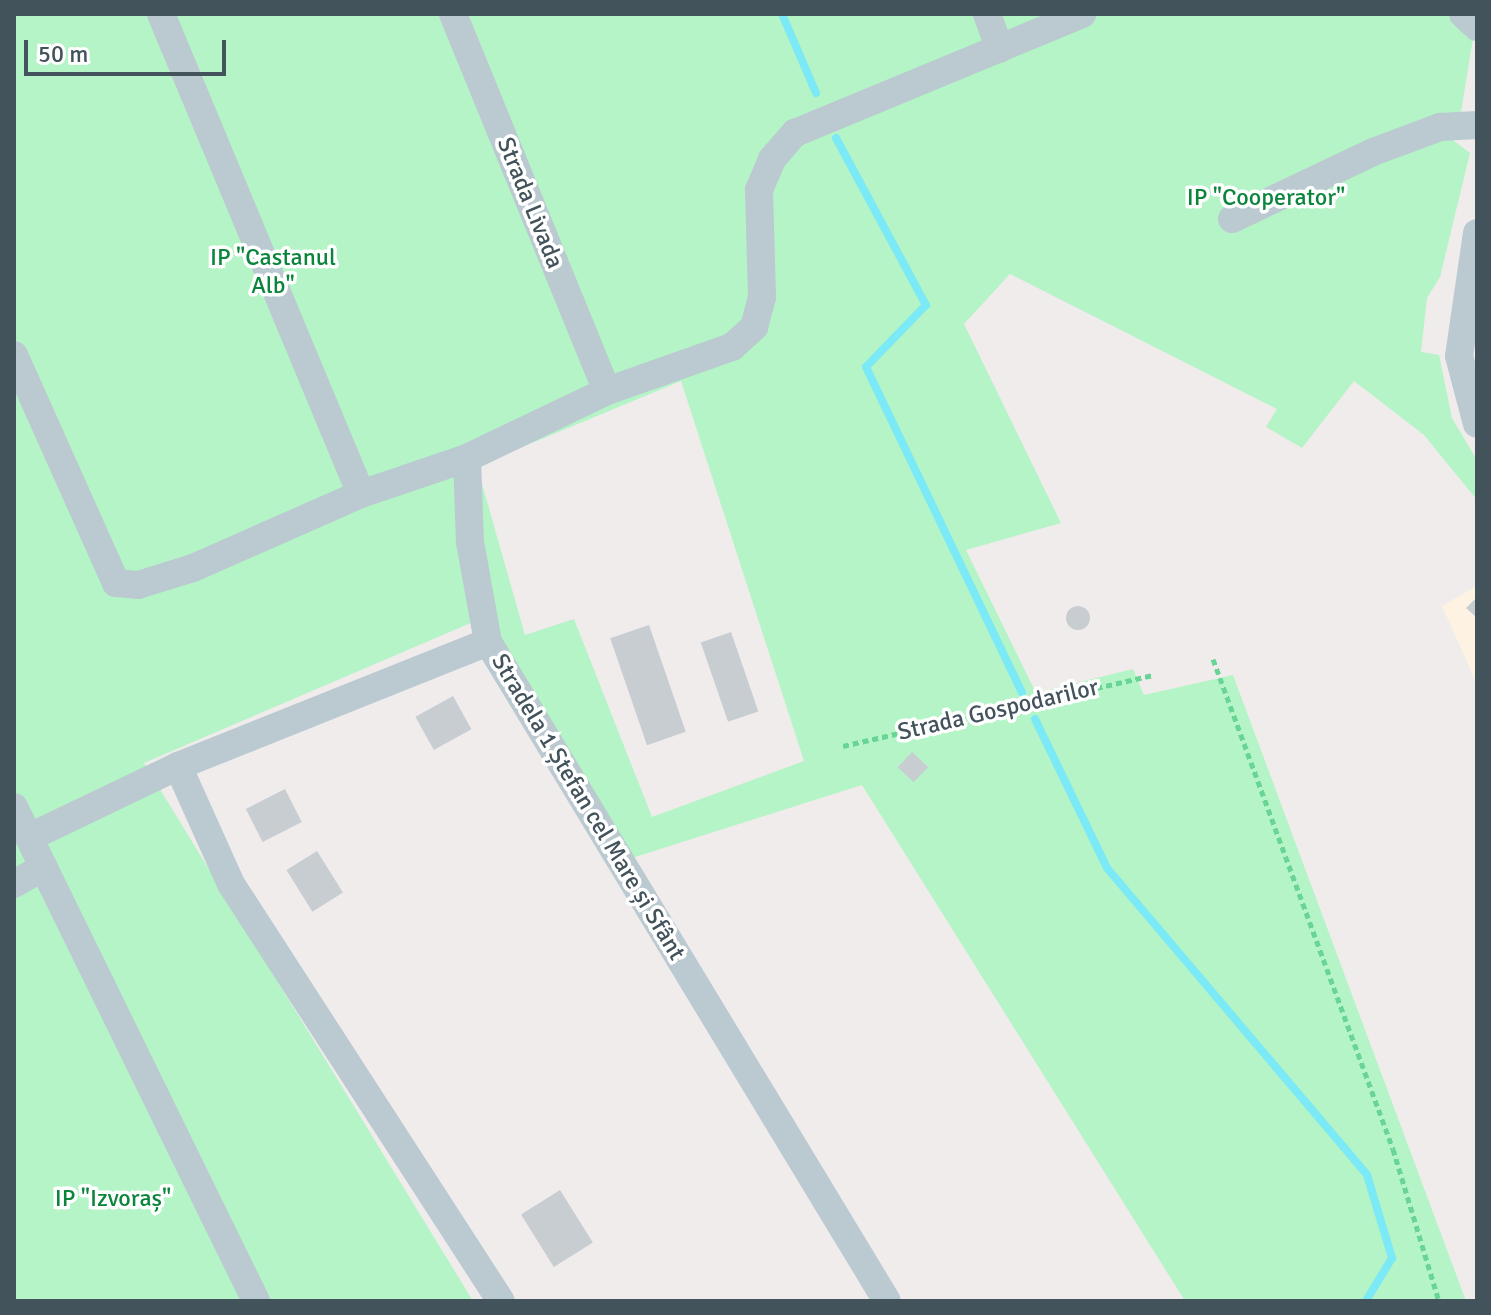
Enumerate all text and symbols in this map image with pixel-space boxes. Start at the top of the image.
scale bar [28,24,230,74]
text: 50 m [38,39,88,69]
street label: Strada Livada [491,133,569,273]
park label: IP "Cooperator" [1187,184,1345,212]
park label: IP "Castanul Alb" [210,244,336,300]
street label: Stradela 1 Ștefan cel Mare și Sfânt [485,649,691,965]
street label: Strada Gospodarilor [895,673,1101,747]
park label: IP "Izvoraș" [55,1185,171,1213]

